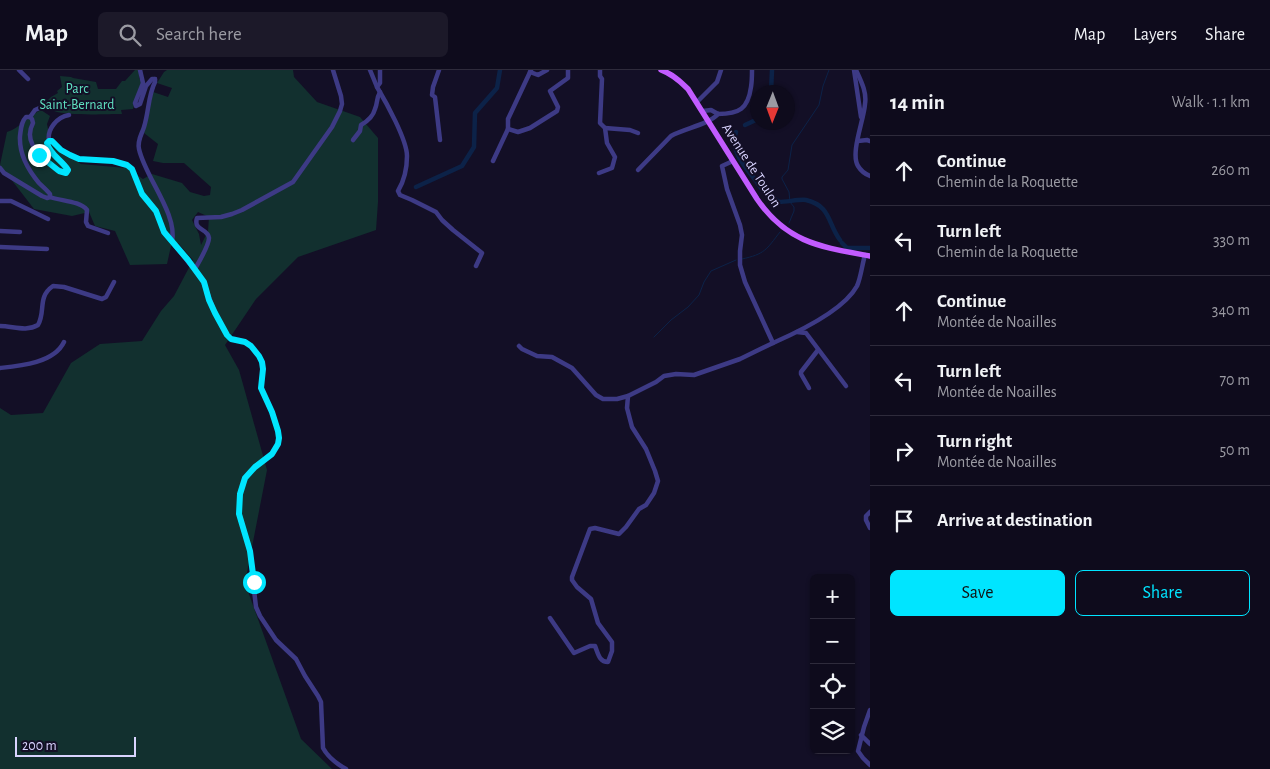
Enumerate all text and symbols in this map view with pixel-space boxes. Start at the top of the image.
search box [98,12,448,57]
icon: search [116,21,144,49]
text: Map [25,22,68,46]
text: Search here [156,25,242,44]
text: Map [1074,26,1105,44]
text: Layers [1133,26,1177,44]
text: Share [1205,26,1245,44]
park label: Parc Saint-Bernard [39,82,115,112]
north arrow [750,85,795,130]
text: 14 min [890,92,945,113]
text: Walk · 1.1 km [1172,94,1250,110]
street label: Avenue de Toulon [719,121,783,210]
route end [28,144,51,167]
text: Continue [937,152,1006,171]
icon: ahead [890,157,918,185]
text: 260 m [1211,162,1250,178]
text: Chemin de la Roquette [937,174,1078,190]
text: Turn left [937,222,1001,241]
icon: left [890,227,918,255]
text: 330 m [1213,232,1250,248]
text: Chemin de la Roquette [937,244,1078,260]
text: Continue [937,292,1006,311]
icon: ahead [890,297,918,325]
text: 340 m [1212,302,1250,318]
text: Montée de Noailles [937,314,1057,330]
text: Turn left [937,362,1001,381]
icon: left [890,367,918,395]
text: 70 m [1219,372,1250,388]
text: Montée de Noailles [937,384,1057,400]
text: Turn right [937,432,1012,451]
icon: right [890,437,918,465]
text: 50 m [1219,442,1250,458]
text: Montée de Noailles [937,454,1057,470]
icon: arrive [890,507,918,535]
text: Arrive at destination [937,511,1093,530]
button: Save [890,570,1065,616]
button: Share [1075,570,1250,616]
route start [243,571,266,594]
map controls [810,574,855,754]
button: + [810,574,855,619]
button: − [810,619,855,664]
button: locate [810,664,855,709]
button: layers [810,709,855,754]
scale bar [15,734,136,757]
text: 200 m [22,739,57,753]

